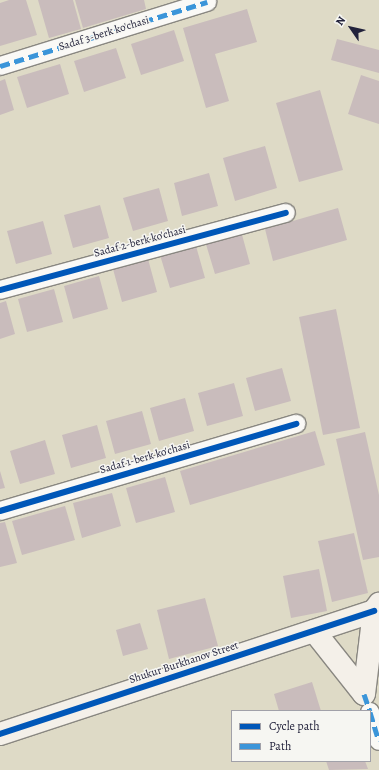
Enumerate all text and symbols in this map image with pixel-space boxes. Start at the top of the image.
north arrow [331,8,371,48]
text: N [332,13,349,29]
street label: Sadaf 3-berk ko'chasi [57,14,151,54]
street label: Sadaf 2-berk ko'chasi [93,223,187,261]
street label: Sadaf 1-berk ko'chasi [98,439,192,477]
street label: Shukur Burkhanov Street [128,639,240,687]
legend [231,710,371,762]
text: Cycle path [269,718,320,734]
text: Path [269,738,291,754]

